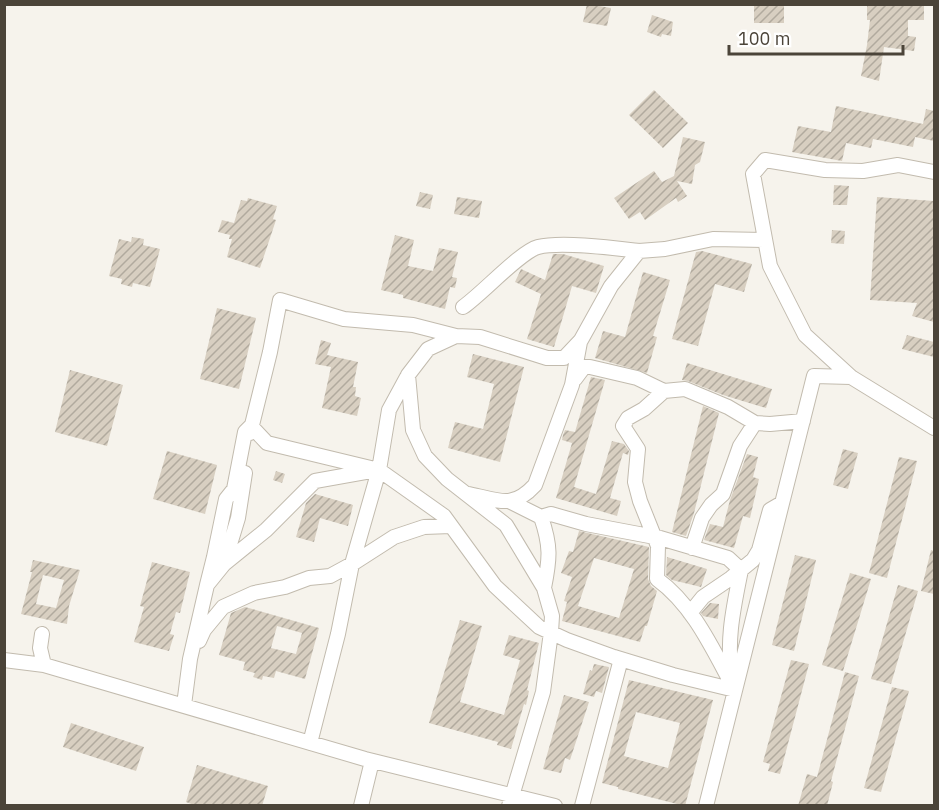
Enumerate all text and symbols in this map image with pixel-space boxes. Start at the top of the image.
scale bar [729,18,903,56]
text: 100 m [738,27,790,50]

